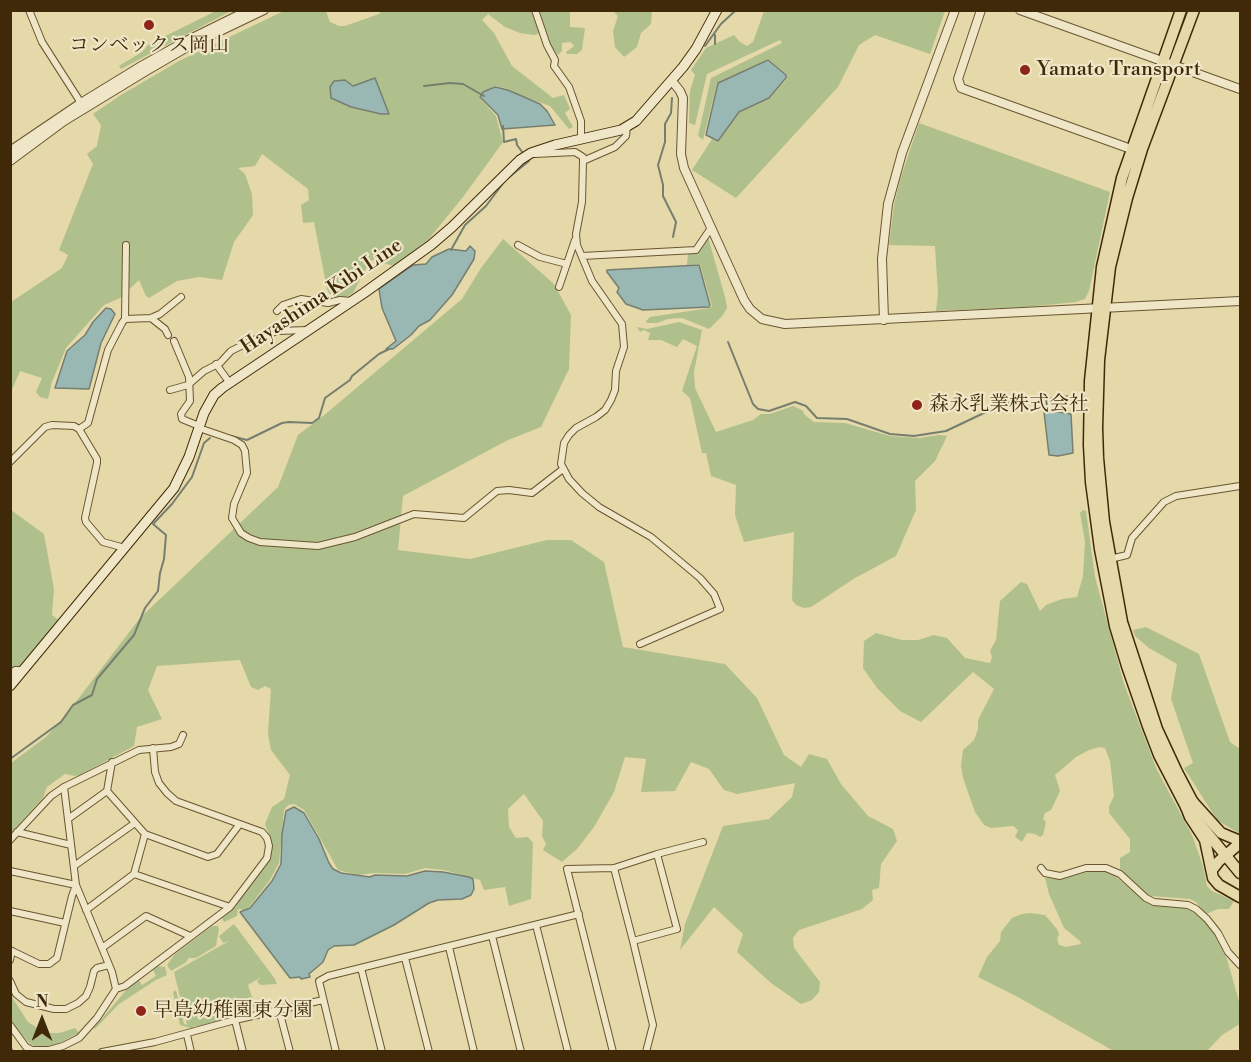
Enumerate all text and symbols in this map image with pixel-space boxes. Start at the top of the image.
marker: コンベックス岡山 [142,18,156,32]
place label: コンベックス岡山 [69,34,229,58]
place label: Yamato Transport [1037,58,1201,82]
marker: Yamato Transport [1018,63,1032,77]
street label: Hayashima Kibi Line [237,234,407,360]
place label: 森永乳業株式会社 [929,393,1089,417]
marker: 森永乳業株式会社 [910,398,924,412]
north arrow [12,990,72,1050]
text: N [36,992,48,1012]
place label: 早島幼稚園東分園 [153,999,313,1023]
marker: 早島幼稚園東分園 [134,1004,148,1018]

